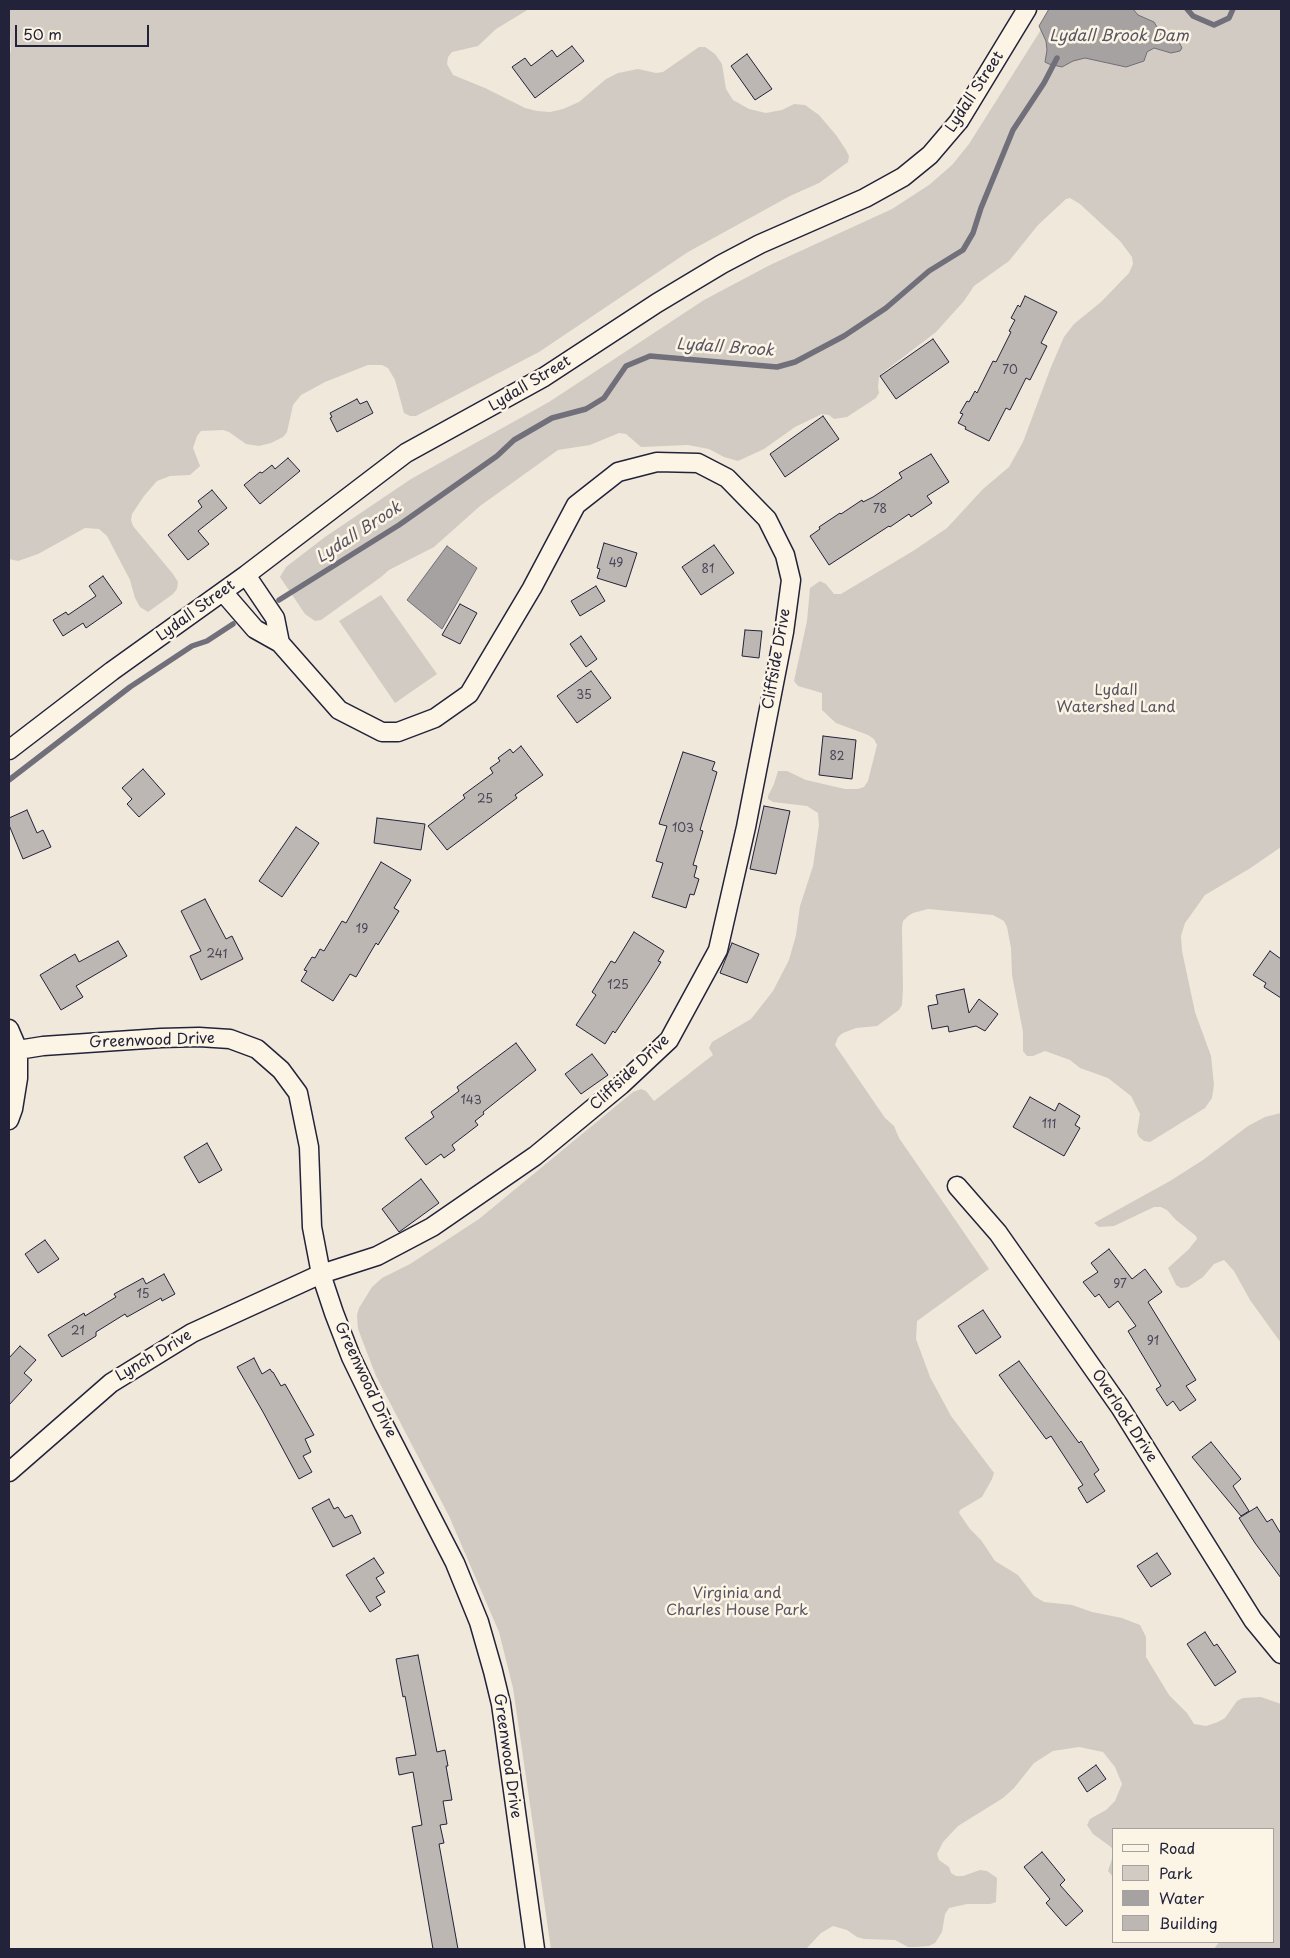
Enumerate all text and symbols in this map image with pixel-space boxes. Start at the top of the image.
scale bar [18,15,151,47]
text: 50 m [23,22,62,45]
water label: Lydall Brook Dam [1049,27,1189,47]
street label: Lydall Street [942,48,1008,136]
water label: Lydall Brook [676,335,774,361]
street label: Lydall Street [486,352,574,416]
house number: 70 [1002,364,1018,378]
water label: Lydall Brook [313,498,405,568]
house number: 78 [873,503,887,517]
house number: 49 [609,557,623,571]
house number: 81 [702,563,714,577]
street label: Lydall Street [153,576,239,646]
street label: Cliffside Drive [759,607,795,711]
park label: Lydall Watershed Land [1057,682,1175,717]
house number: 35 [576,689,592,703]
house number: 82 [830,750,844,764]
house number: 25 [477,793,493,807]
house number: 103 [672,822,694,836]
house number: 19 [356,923,368,937]
house number: 241 [207,948,227,962]
house number: 125 [607,979,629,993]
street label: Greenwood Drive [89,1030,215,1052]
street label: Cliffside Drive [586,1032,674,1114]
house number: 143 [460,1094,482,1108]
house number: 111 [1042,1118,1056,1132]
house number: 97 [1113,1278,1127,1292]
house number: 15 [136,1288,150,1302]
street label: Greenwood Drive [330,1319,400,1441]
house number: 21 [71,1325,85,1339]
street label: Lynch Drive [113,1326,195,1386]
house number: 91 [1147,1335,1159,1349]
street label: Overlook Drive [1087,1366,1161,1466]
park label: Virginia and Charles House Park [666,1585,808,1620]
street label: Greenwood Drive [489,1692,525,1820]
legend [1112,1828,1275,1943]
text: Road [1159,1836,1195,1859]
text: Park [1159,1861,1193,1884]
text: Water [1159,1886,1204,1909]
text: Building [1159,1911,1218,1934]

